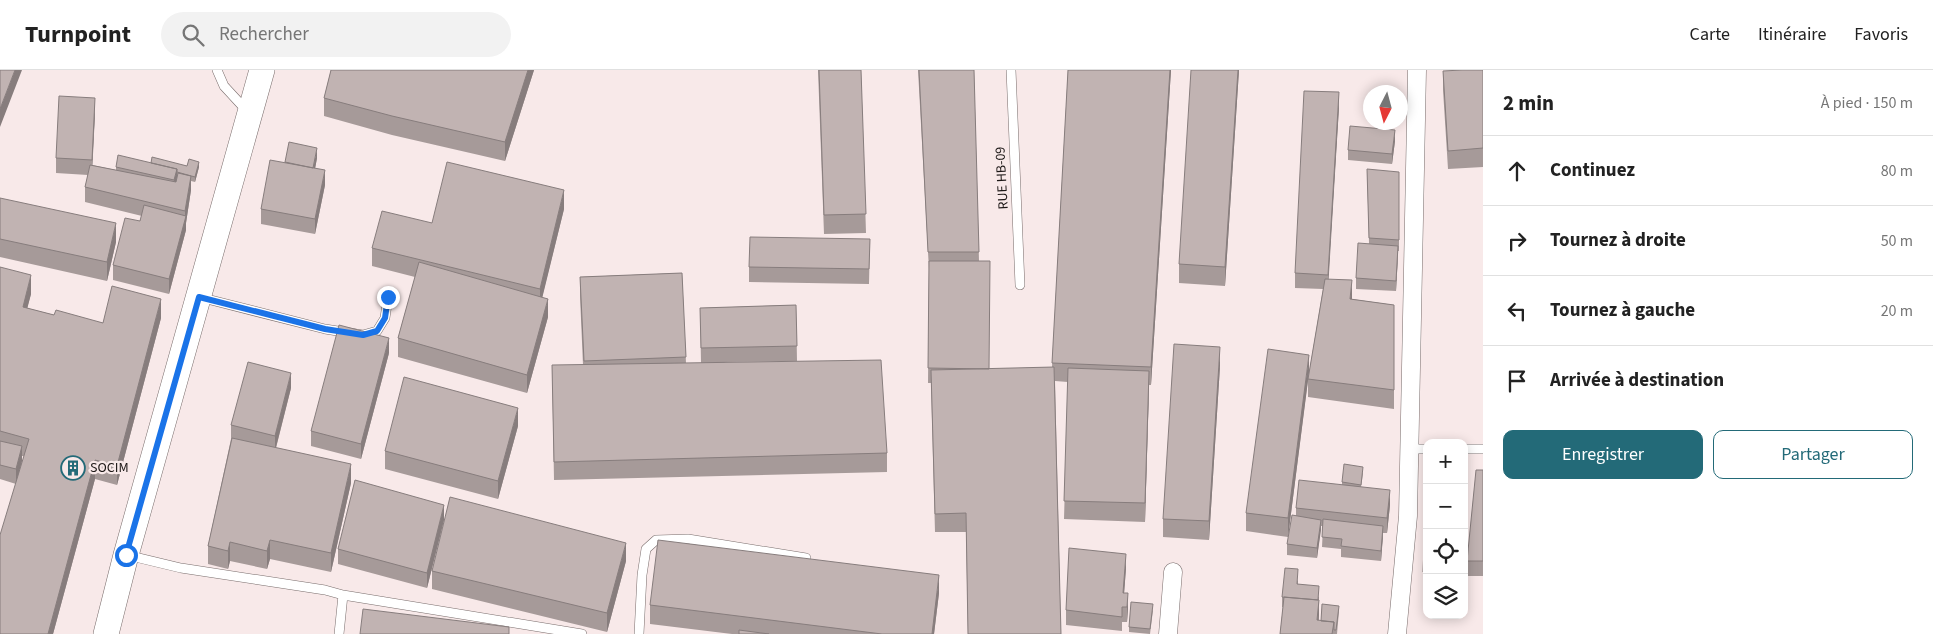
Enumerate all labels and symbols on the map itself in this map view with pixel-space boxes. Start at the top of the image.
north arrow [1363,85,1408,130]
street label: RUE HB-09 [990,146,1014,210]
route end [377,286,400,309]
building icon: SOCIM [60,455,86,481]
place label: SOCIM [90,458,129,478]
route start [115,544,138,567]

